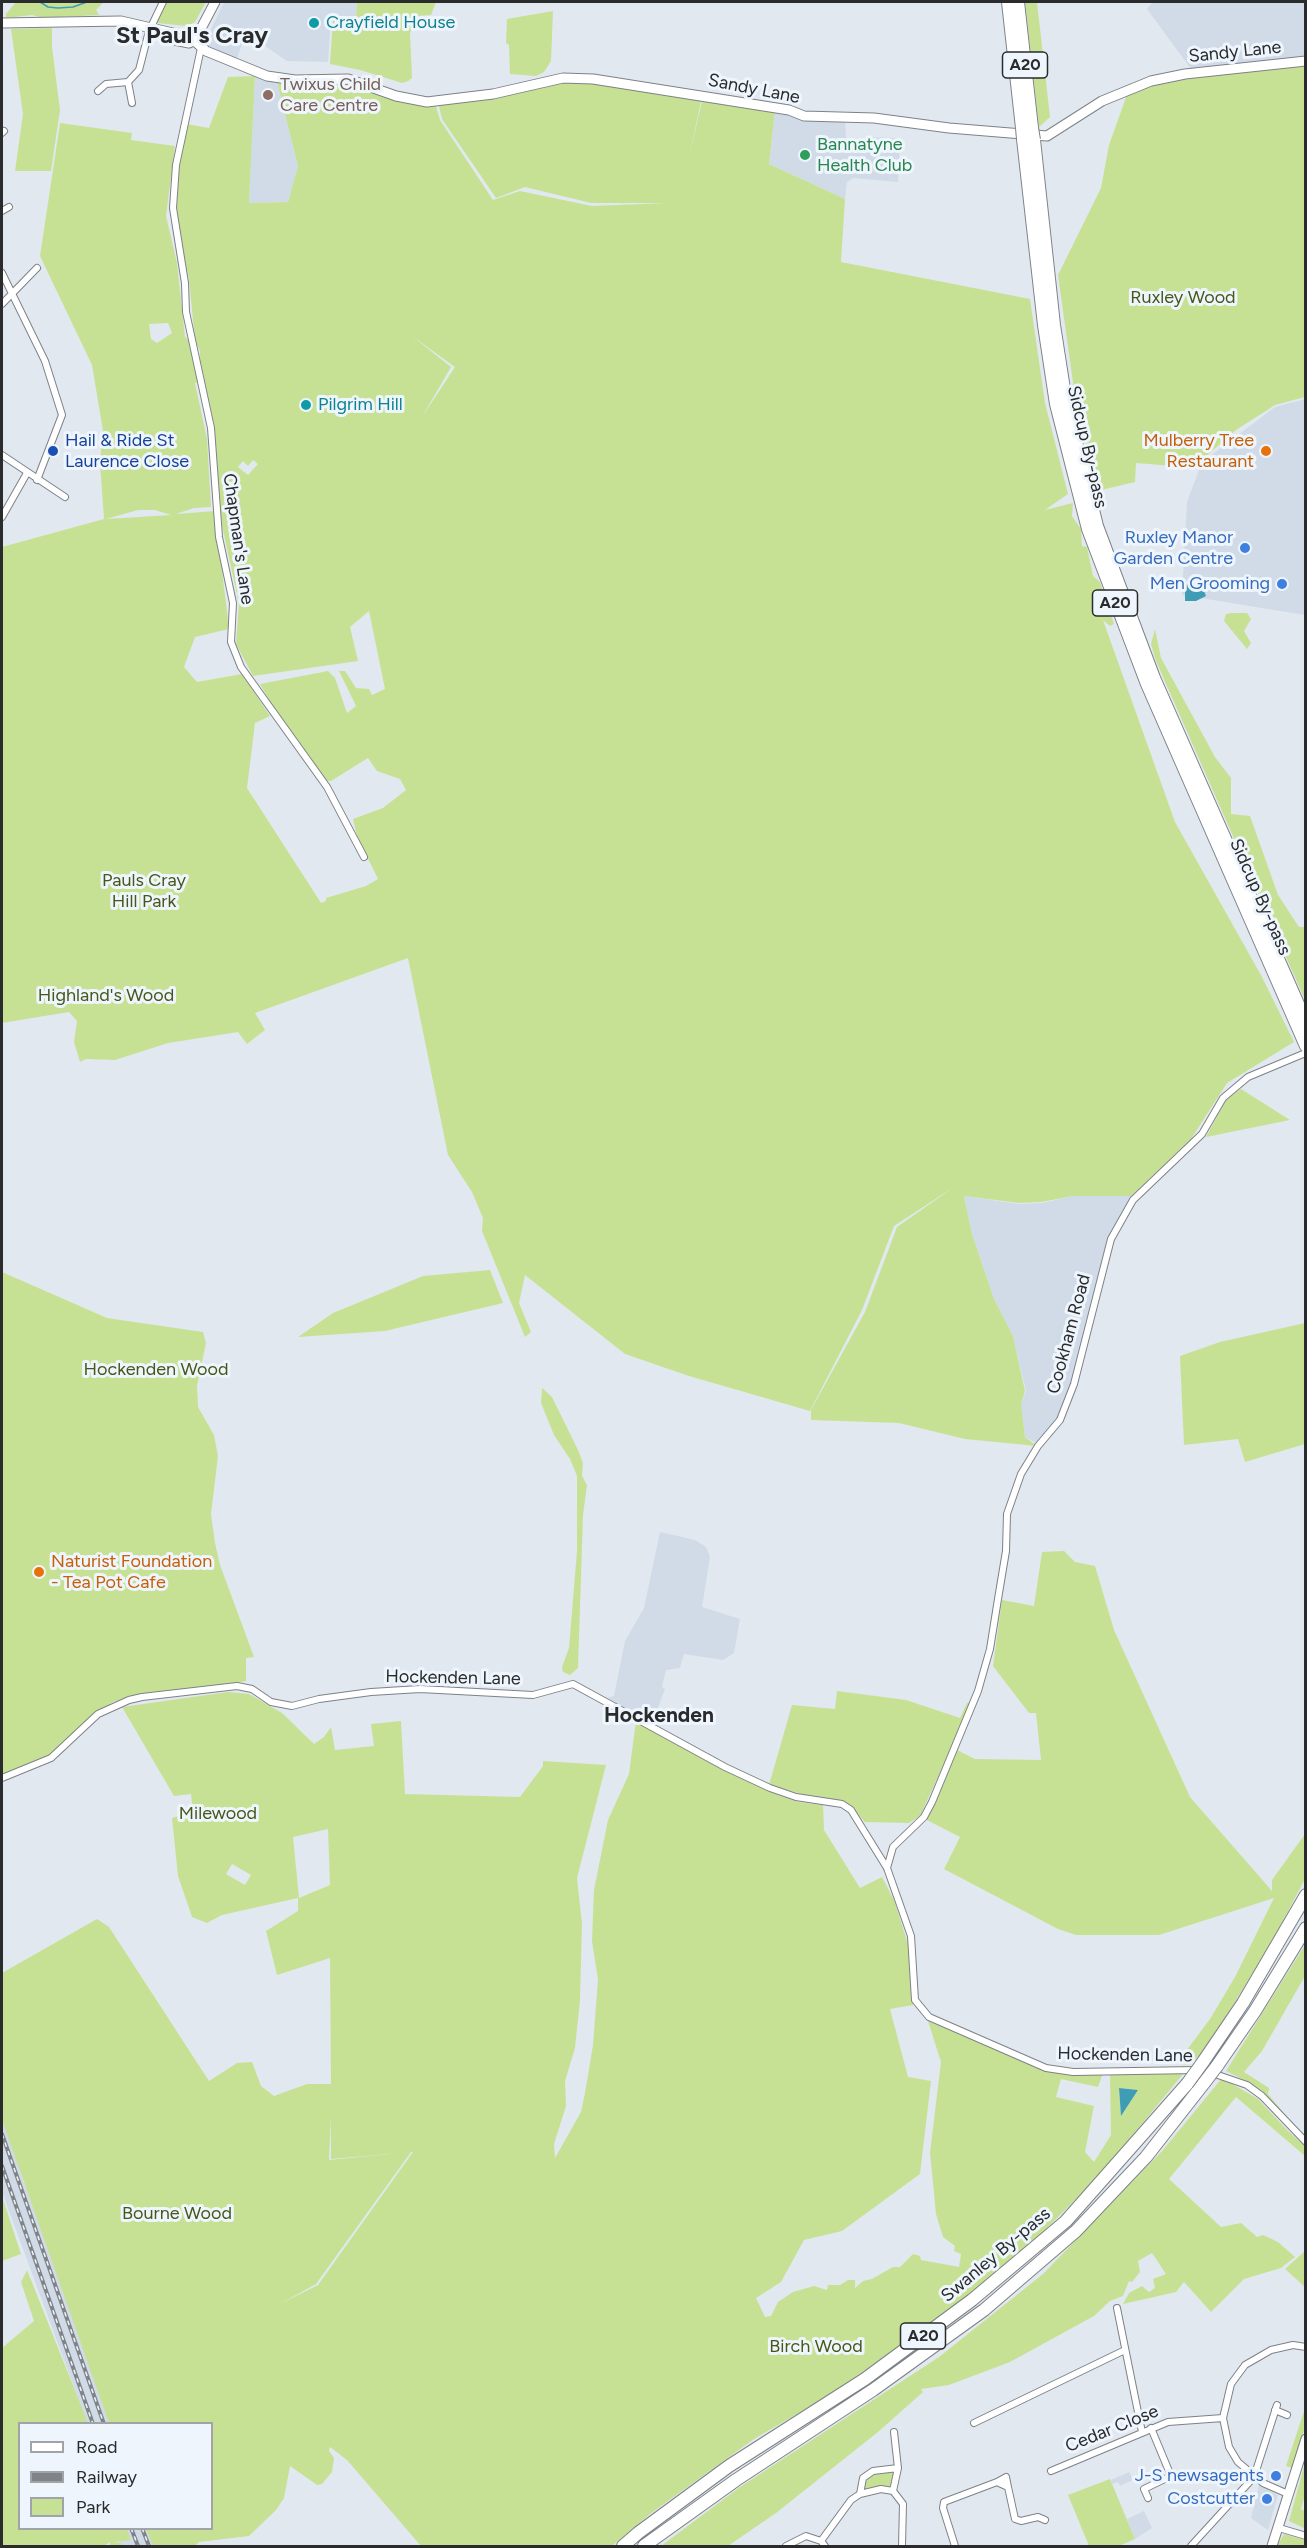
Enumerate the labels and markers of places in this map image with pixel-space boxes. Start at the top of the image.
place label: Crayfield House [326,12,455,34]
marker: Crayfield House [307,16,321,30]
place label: Twixus Child Care Centre [280,74,381,116]
marker: Twixus Child Care Centre [261,88,275,102]
place label: Bannatyne Health Club [817,134,912,176]
marker: Bannatyne Health Club [798,148,812,162]
place label: Pilgrim Hill [318,394,403,416]
marker: Pilgrim Hill [299,398,313,412]
place label: Hail & Ride St Laurence Close [65,430,189,472]
place label: Mulberry Tree Restaurant [1143,430,1254,472]
marker: Hail & Ride St Laurence Close [46,444,60,458]
marker: Mulberry Tree Restaurant [1259,444,1273,458]
place label: Ruxley Manor Garden Centre [1114,527,1233,570]
marker: Ruxley Manor Garden Centre [1238,541,1252,555]
place label: Men Grooming [1150,573,1270,595]
marker: Men Grooming [1275,577,1289,591]
place label: Naturist Foundation - Tea Pot Cafe [51,1551,212,1594]
marker: Naturist Foundation - Tea Pot Cafe [32,1565,46,1579]
place label: J-S newsagents [1135,2465,1264,2487]
marker: J-S newsagents [1269,2469,1283,2483]
place label: Costcutter [1167,2488,1255,2510]
marker: Costcutter [1260,2492,1274,2506]

